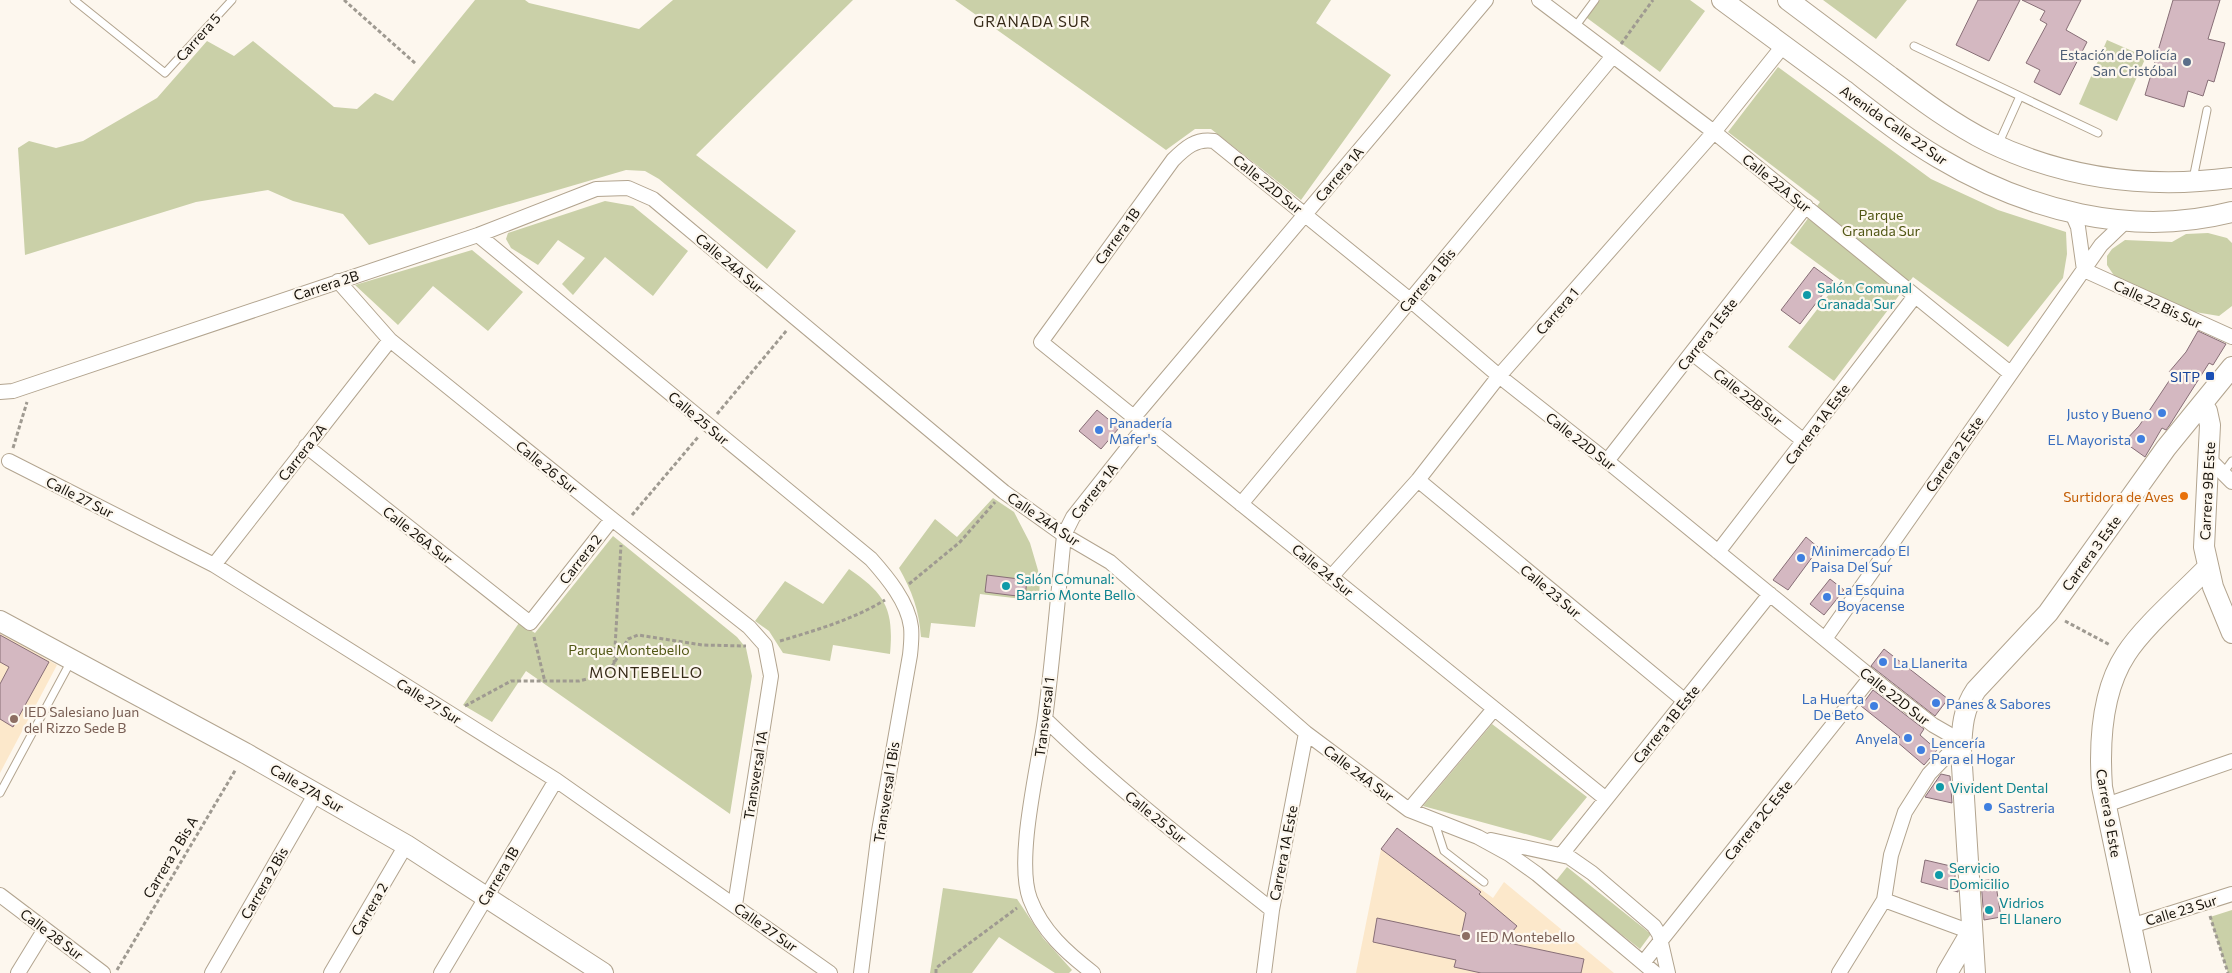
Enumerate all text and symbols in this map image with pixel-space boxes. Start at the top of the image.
street label: Carrera 5 [172,9,224,65]
district label: GRANADA SUR [973,12,1091,30]
place label: Estación de Policía San Cristóbal [2060,46,2177,79]
marker: Estación de Policía San Cristóbal [2181,56,2193,68]
street label: Avenida Calle 22 Sur [1837,82,1951,169]
street label: Carrera 1A [1311,143,1367,205]
street label: Calle 22A Sur [1739,150,1815,216]
street label: Calle 22D Sur [1230,151,1306,217]
street label: Carrera 1B [1091,204,1143,268]
park label: Parque Granada Sur [1842,206,1920,239]
street label: Calle 24A Sur [692,229,768,297]
street label: Carrera 1 Bis [1395,245,1459,315]
street label: Carrera 2B [291,266,361,304]
street label: Calle 22 Bis Sur [2111,276,2205,332]
place label: Salón Comunal Granada Sur [1817,279,1912,312]
street label: Carrera 1 [1532,284,1582,338]
marker: Salón Comunal Granada Sur [1801,289,1813,301]
street label: Carrera 1 Este [1674,294,1740,374]
street label: Calle 22B Sur [1710,365,1786,429]
place label: SITP [2170,368,2200,385]
marker: SITP [2204,370,2216,382]
street label: Carrera 1A Este [1781,380,1853,468]
street label: Calle 25 Sur [665,388,733,449]
place label: Justo y Bueno [2067,405,2152,422]
marker: Justo y Bueno [2156,407,2168,419]
street label: Calle 22D Sur [1543,408,1620,474]
street label: Carrera 2 Este [1922,413,1986,495]
place label: Panadería Mafer's [1109,414,1172,447]
street label: Carrera 2A [274,420,330,484]
marker: Panadería Mafer's [1093,424,1105,436]
place label: EL Mayorista [2048,431,2131,448]
marker: EL Mayorista [2135,433,2147,445]
street label: Calle 26 Sur [513,437,582,497]
street label: Carrera 9B Este [2196,441,2218,541]
street label: Carrera 1A [1067,459,1121,522]
street label: Calle 27 Sur [43,473,117,521]
street label: Calle 24A Sur [1004,488,1084,550]
place label: Surtidora de Aves [2063,488,2174,505]
marker: Surtidora de Aves [2178,490,2190,502]
street label: Calle 26A Sur [380,502,457,568]
street label: Carrera 3 Este [2058,512,2124,594]
street label: Carrera 2 [555,531,605,587]
street label: Calle 24 Sur [1289,540,1358,600]
place label: Minimercado El Paisa Del Sur [1811,542,1910,575]
marker: Minimercado El Paisa Del Sur [1795,552,1807,564]
street label: Calle 23 Sur [1517,561,1585,622]
place label: Salón Comunal: Barrio Monte Bello [1016,570,1136,603]
marker: Salón Comunal: Barrio Monte Bello [1000,580,1012,592]
place label: La Esquina Boyacense [1837,581,1905,614]
marker: La Esquina Boyacense [1821,591,1833,603]
park label: Parque Montebello [568,641,690,658]
place label: La Llanerita [1893,654,1968,671]
marker: La Llanerita [1877,656,1889,668]
district label: MONTEBELLO [589,663,703,681]
street label: Calle 22D Sur [1857,663,1934,729]
street label: Calle 27 Sur [393,674,465,728]
street label: Transversal 1 [1031,676,1057,758]
street label: Carrera 1B Este [1629,681,1703,767]
place label: La Huerta De Beto [1802,690,1864,723]
place label: Panes & Sabores [1946,695,2051,712]
marker: Panes & Sabores [1930,697,1942,709]
marker: La Huerta De Beto [1868,700,1880,712]
place label: IED Salesiano Juan del Rizzo Sede B [24,703,139,736]
marker: IED Salesiano Juan del Rizzo Sede B [8,713,20,725]
street label: Transversal 1A [740,729,770,821]
place label: Anyela [1855,730,1898,747]
marker: Anyela [1902,732,1914,744]
place label: Lencería Para el Hogar [1931,734,2016,767]
street label: Transversal 1 Bis [870,740,902,844]
street label: Calle 24A Sur [1320,741,1398,805]
marker: Lencería Para el Hogar [1915,744,1927,756]
street label: Calle 27A Sur [267,760,347,816]
street label: Carrera 9 Este [2093,767,2125,859]
street label: Carrera 2C Este [1720,776,1796,864]
place label: Vivident Dental [1950,779,2048,796]
marker: Vivident Dental [1934,781,1946,793]
street label: Calle 25 Sur [1122,787,1190,847]
place label: Sastreria [1998,799,2055,816]
marker: Sastreria [1982,801,1994,813]
street label: Carrera 1A Este [1265,804,1301,902]
street label: Carrera 2 Bis A [139,813,201,901]
street label: Carrera 1B [474,843,522,909]
street label: Carrera 2 Bis [237,844,291,922]
place label: Servicio Domicilio [1949,859,2010,892]
marker: Servicio Domicilio [1933,869,1945,881]
street label: Carrera 2 [347,879,391,939]
street label: Calle 23 Sur [2143,891,2219,929]
place label: Vidrios El Llanero [1999,894,2062,927]
street label: Calle 27 Sur [731,899,801,955]
marker: Vidrios El Llanero [1983,904,1995,916]
street label: Calle 28 Sur [17,905,87,963]
place label: IED Montebello [1476,928,1575,945]
marker: IED Montebello [1460,930,1472,942]

